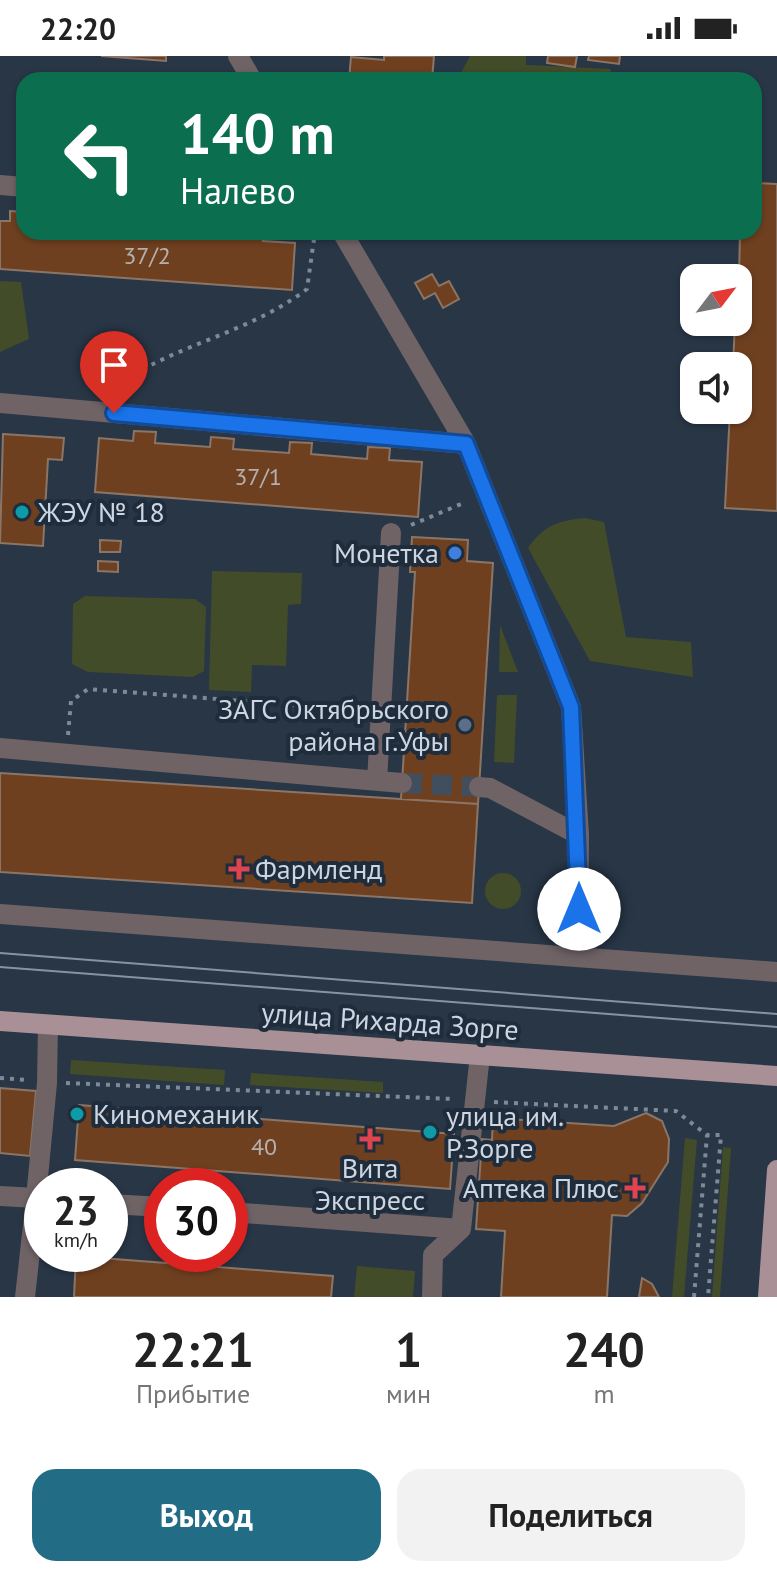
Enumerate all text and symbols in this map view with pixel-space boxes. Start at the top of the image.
text: 22:20 [40,9,116,48]
text: 140 m [180,97,335,169]
icon: left [48,104,152,208]
text: Налево [180,167,296,214]
house number: 37/2 [123,240,171,271]
north arrow [680,264,752,336]
map controls [680,264,752,424]
pin [80,331,148,413]
icon: arrive [92,343,136,387]
button: sound [680,352,752,424]
house number: 37/1 [234,461,282,492]
place label: ЖЭУ № 18 [37,493,165,530]
marker: ЖЭУ № 18 [13,503,31,521]
place label: Монетка [334,534,439,571]
marker: Монетка [446,544,464,562]
place label: ЗАГС Октябрьского района г.Уфы [218,690,449,759]
marker: ЗАГС Октябрьского района г.Уфы [456,716,474,734]
place label: Фармленд [255,850,383,887]
marker: Фармленд [230,860,248,878]
position arrow [537,867,621,951]
street label: улица Рихарда Зорге [260,993,520,1048]
place label: Киномеханик [93,1095,260,1132]
place label: улица им. Р.Зорге [446,1097,564,1166]
marker: Киномеханик [68,1105,86,1123]
marker: улица им. Р.Зорге [421,1123,439,1141]
marker: Вита Экспресс [361,1130,379,1148]
house number: 40 [251,1131,277,1162]
place label: Вита Экспресс [315,1149,425,1218]
speed limit sign: 30 [144,1168,248,1272]
place label: Аптека Плюс [463,1169,619,1206]
marker: Аптека Плюс [626,1179,644,1197]
text: 23 [53,1184,99,1236]
text: km/h [54,1227,98,1253]
text: 22:21 [132,1318,254,1380]
text: 1 [395,1318,422,1380]
text: 240 [563,1318,645,1380]
text: Прибытие [136,1377,250,1410]
text: мин [386,1377,431,1410]
text: m [593,1377,615,1410]
button: Выход [32,1469,381,1561]
button: Поделиться [397,1469,745,1561]

